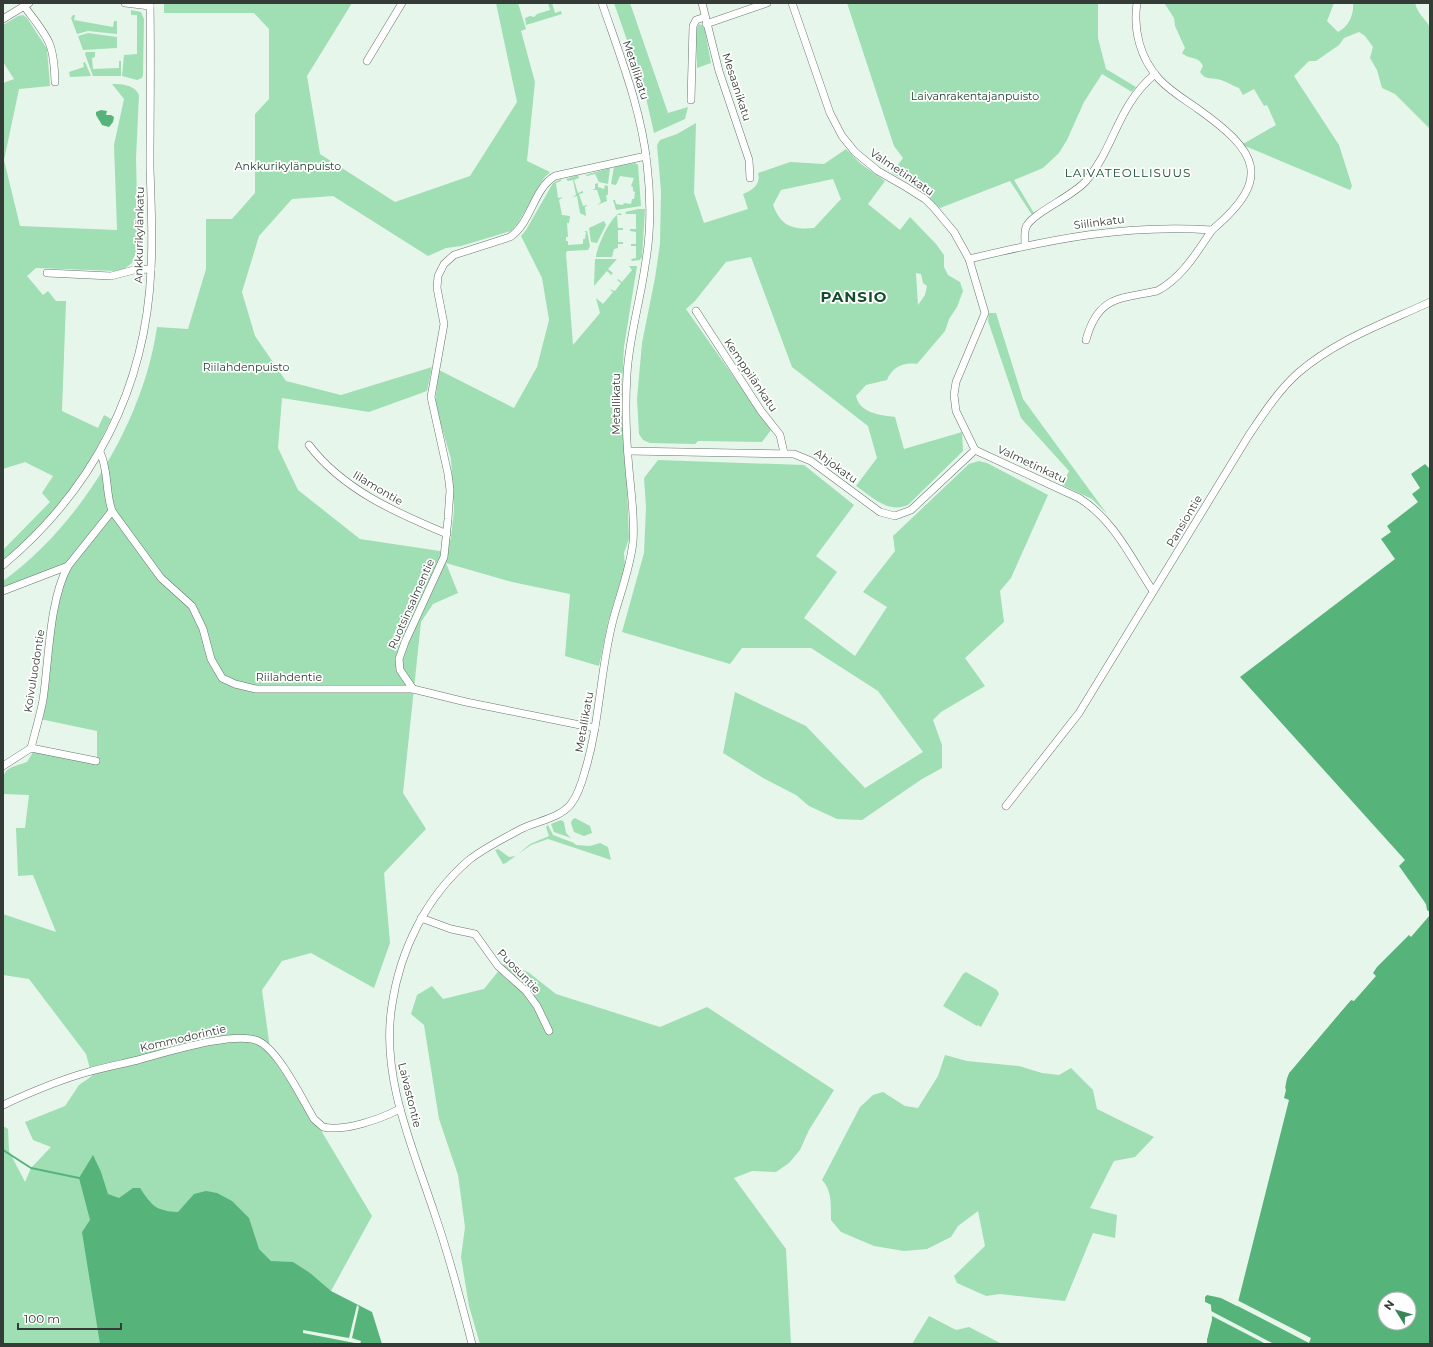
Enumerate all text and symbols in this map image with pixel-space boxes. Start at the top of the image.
street label: Metallikatu [620,39,652,101]
street label: Mesaanikatu [719,51,755,123]
park label: Laivanrakentajanpuisto [911,89,1039,103]
street label: Valmetinkatu [867,145,937,199]
park label: Ankkurikylänpuisto [235,159,341,173]
district label: LAIVATEOLLISUUS [1065,165,1191,180]
street label: Ankkurikylänkatu [131,186,147,284]
street label: Siilinkatu [1073,212,1125,232]
district label: PANSIO [820,287,888,306]
street label: Kemppilänkatu [721,336,781,414]
park label: Riilahdenpuisto [203,360,289,374]
street label: Metallikatu [609,373,623,435]
street label: Valmetinkatu [995,442,1069,486]
street label: Ahjokatu [812,446,860,486]
street label: Iilamontie [350,468,406,509]
street label: Pansiontie [1163,492,1205,550]
street label: Ruotsinsalmentie [385,556,437,651]
street label: Koivuluodontie [21,628,48,714]
street label: Riilahdentie [256,670,323,684]
street label: Metallikatu [572,690,596,754]
street label: Puosuntie [494,946,544,996]
street label: Kommodorintie [139,1021,228,1055]
street label: Laivastontie [395,1061,425,1129]
north arrow [1377,1291,1417,1331]
text: N [1381,1297,1397,1313]
scale bar [18,1305,121,1331]
text: 100 m [24,1311,60,1326]

